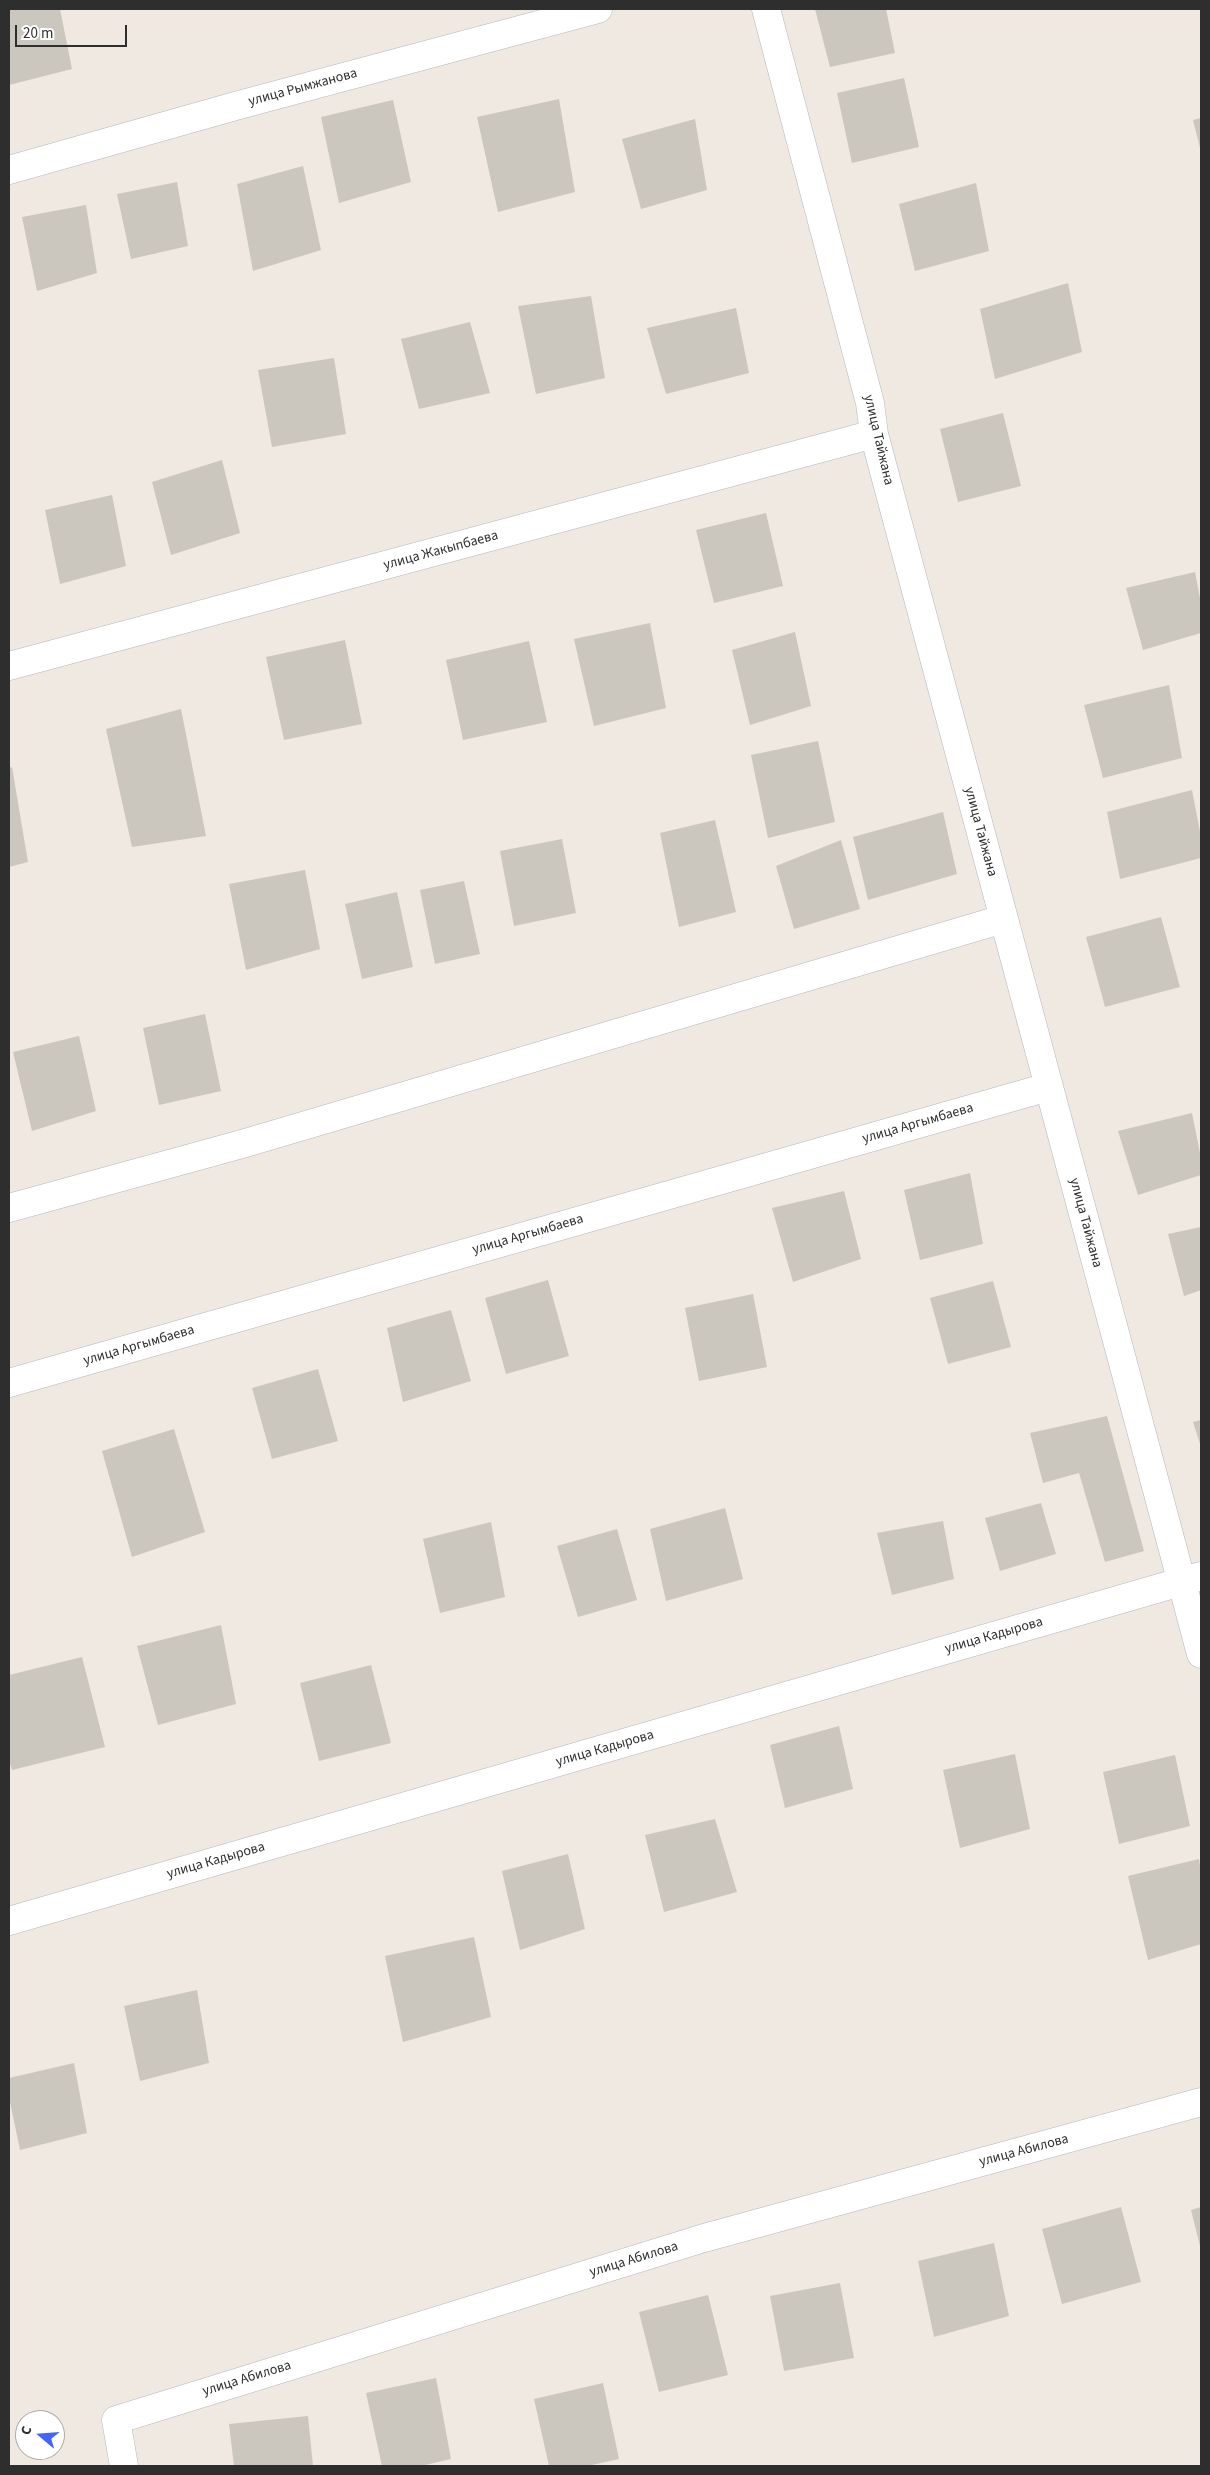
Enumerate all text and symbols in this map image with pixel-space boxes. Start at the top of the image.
scale bar [18,15,130,47]
text: 20 m [23,23,53,44]
street label: улица Рымжанова [247,65,359,111]
street label: улица Тайжана [859,393,897,487]
street label: улица Жакыпбаева [382,528,500,574]
street label: улица Тайжана [960,785,1000,879]
street label: улица Аргымбаева [861,1100,975,1148]
street label: улица Тайжана [1065,1176,1105,1270]
street label: улица Аргымбаева [471,1211,585,1259]
street label: улица Аргымбаева [82,1322,196,1370]
street label: улица Кадырова [943,1614,1045,1658]
street label: улица Кадырова [554,1727,656,1771]
street label: улица Кадырова [165,1839,267,1883]
street label: улица Абилова [977,2131,1071,2171]
street label: улица Абилова [588,2239,680,2281]
street label: улица Абилова [201,2358,293,2400]
north arrow [15,2410,65,2460]
text: С [16,2424,37,2438]

